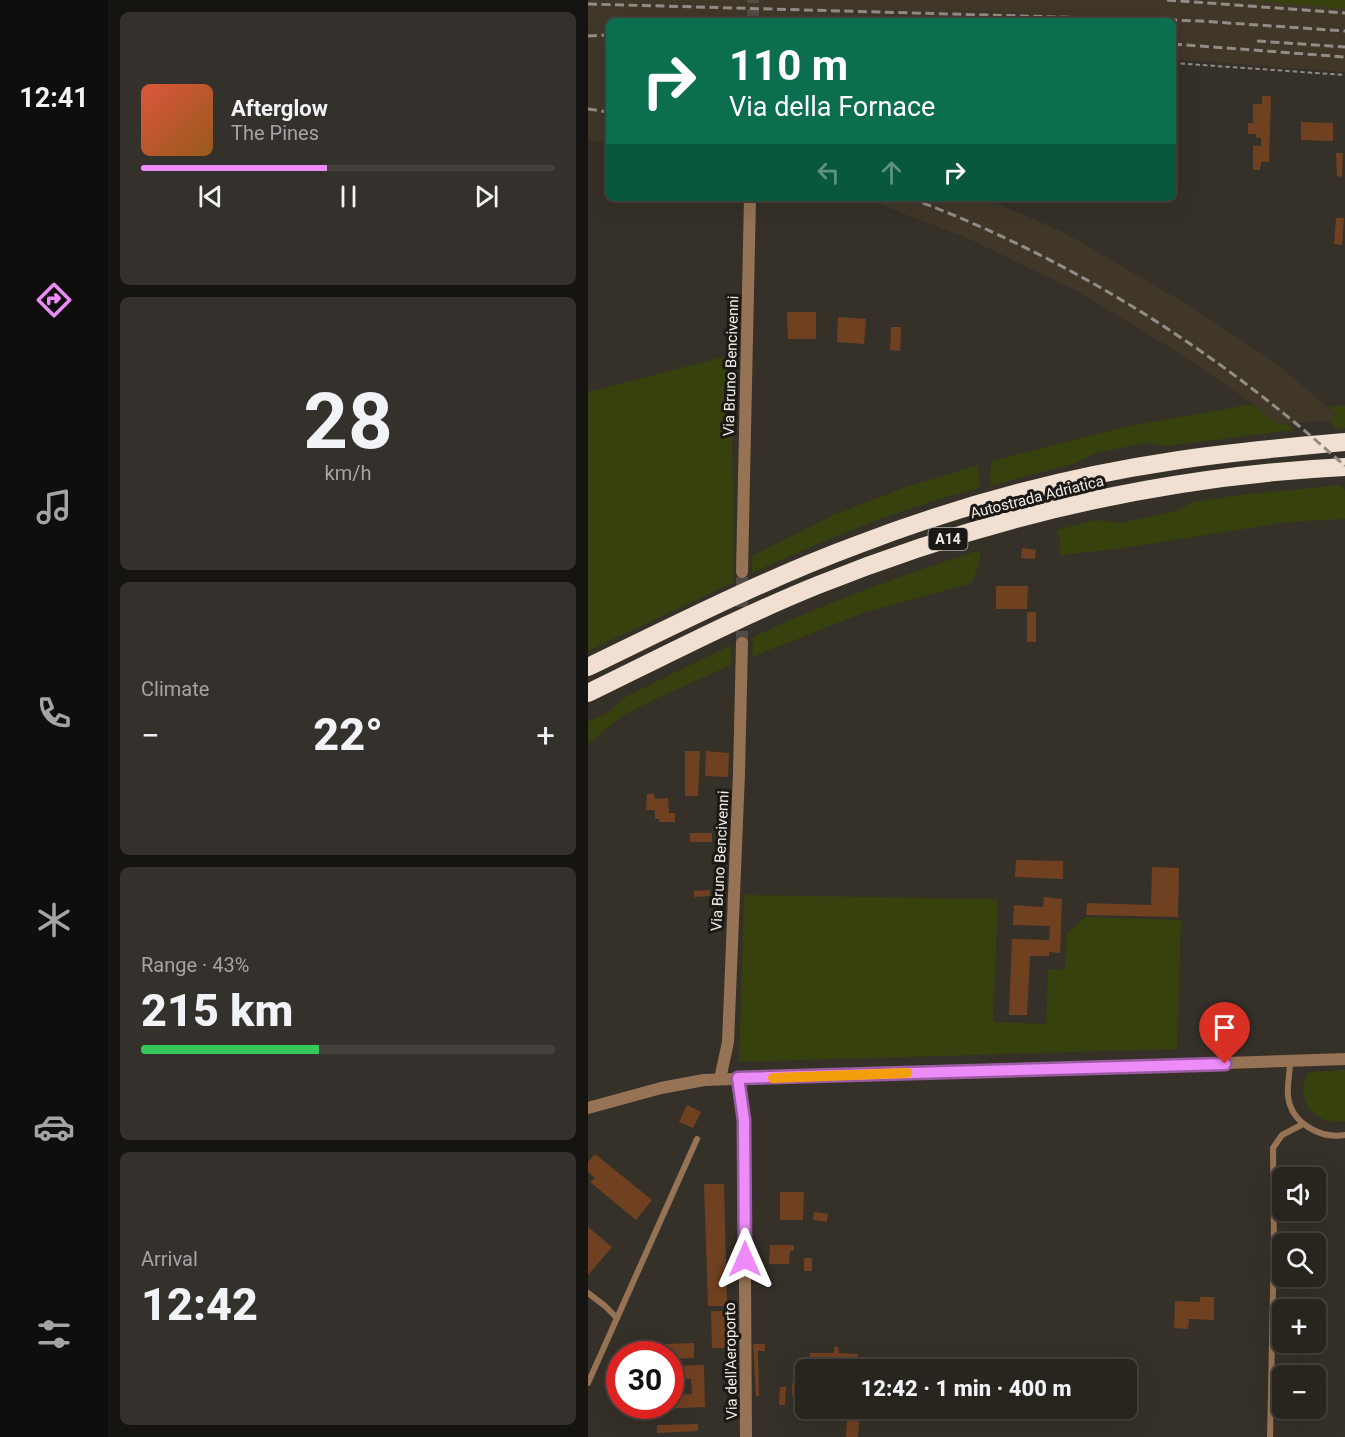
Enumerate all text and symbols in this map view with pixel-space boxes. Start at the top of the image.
text: 110 m [729,41,848,90]
icon: right [630,42,708,120]
text: 12:41 [19,82,89,114]
text: Via della Fornace [729,91,935,123]
text: Afterglow [231,96,328,121]
text: The Pines [231,121,319,145]
icon: left [812,156,845,189]
icon: ahead [875,156,908,189]
icon: right [938,156,971,189]
icon: previous [194,180,227,213]
icon: pause [332,180,365,213]
icon: next [470,180,503,213]
icon: directions [33,279,75,321]
street label: Via Bruno Bencivenni [720,295,742,437]
text: 28 [303,376,393,467]
text: km/h [325,461,371,485]
street label: Autostrada Adriatica [968,472,1106,522]
icon: music [33,486,75,528]
road number: A14 [928,528,968,550]
text: Climate [141,677,209,701]
icon: phone [33,692,75,734]
text: 22° [313,708,383,761]
text: − [141,716,160,755]
text: + [536,716,555,755]
street label: Via Bruno Bencivenni [707,790,733,932]
icon: climate [33,899,75,941]
text: Range · 43% [141,953,249,977]
text: 215 km [141,984,293,1037]
pin [1199,1002,1250,1064]
icon: arrive [1208,1011,1241,1044]
icon: car [33,1106,75,1148]
map controls [1272,1167,1326,1419]
button: sound [1272,1167,1326,1221]
position arrow [713,1227,777,1291]
button: search [1272,1233,1326,1287]
text: Arrival [141,1247,198,1271]
text: 12:42 [141,1278,258,1331]
button: + [1272,1299,1326,1353]
street label: Via dell'Aeroporto [721,1302,741,1420]
icon: filters [33,1313,75,1355]
speed limit sign: 30 [606,1341,684,1419]
button: − [1272,1365,1326,1419]
text: 12:42 · 1 min · 400 m [861,1376,1071,1401]

